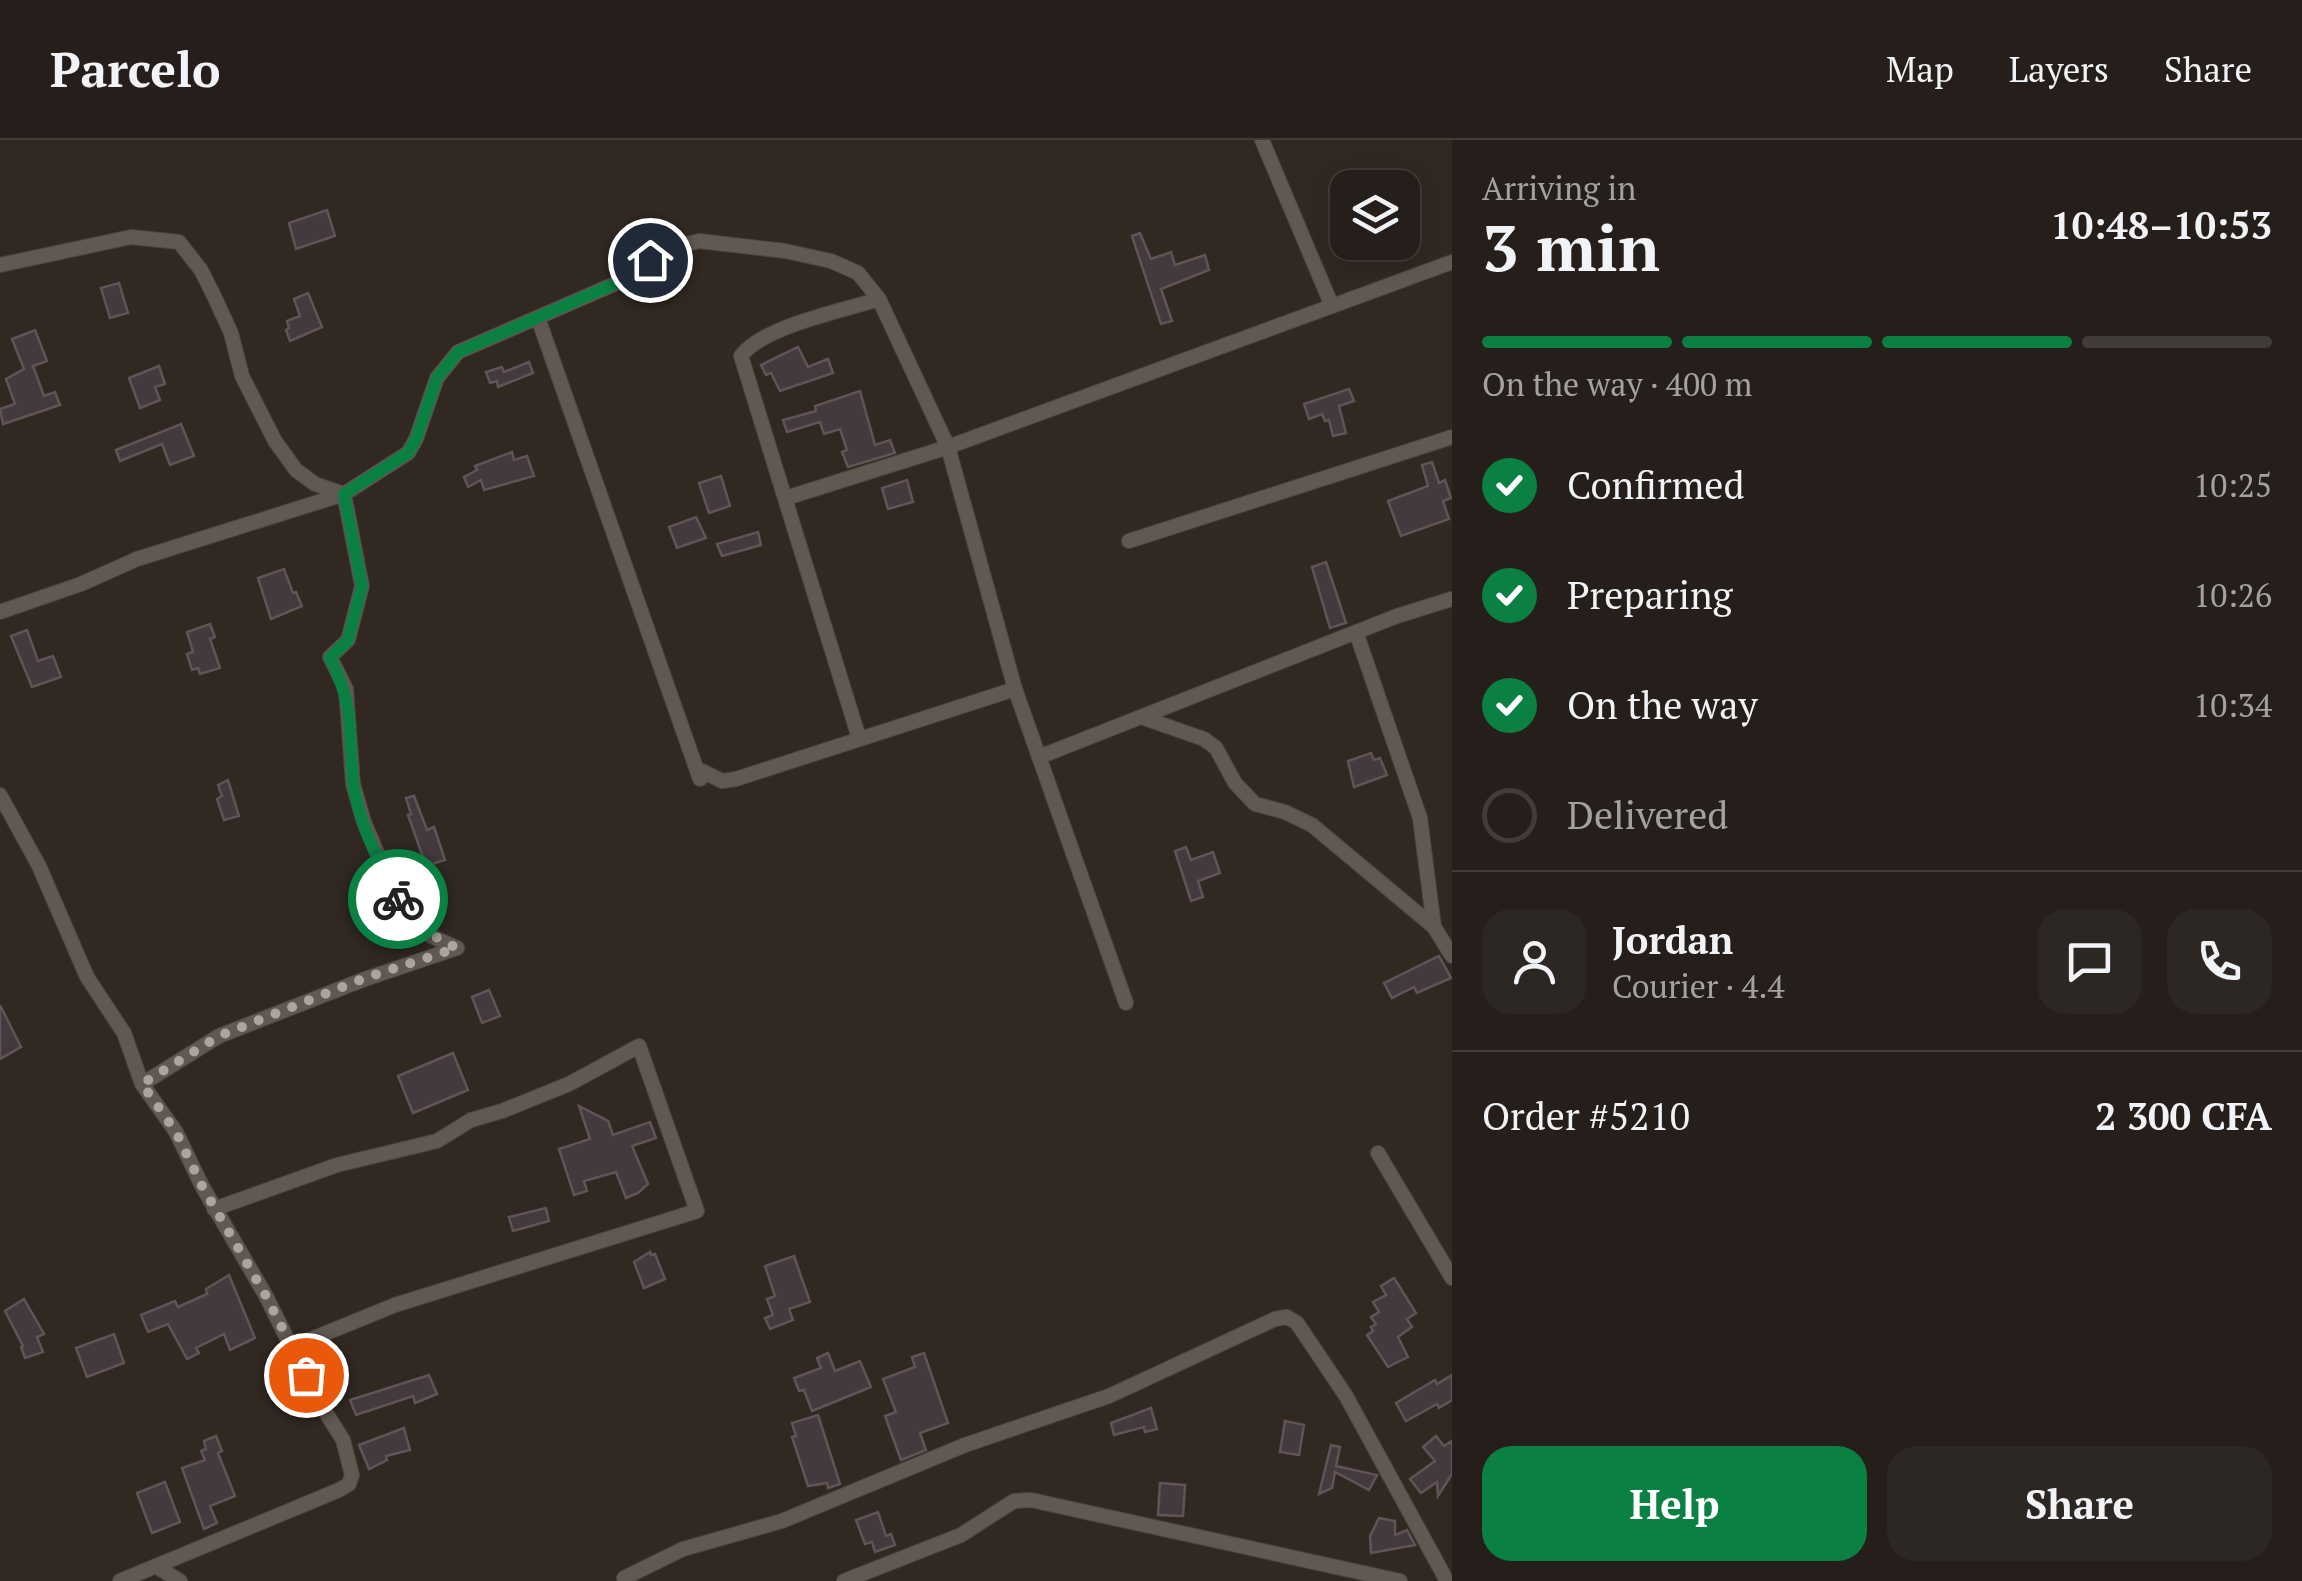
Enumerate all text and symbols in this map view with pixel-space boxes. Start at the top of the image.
text: Parcelo [50,37,221,101]
text: Map [1886,46,1954,92]
text: Layers [2009,46,2109,92]
text: Share [2164,46,2252,92]
text: Arriving in [1482,167,1636,209]
map controls [1330,170,1420,260]
button: layers [1330,170,1420,260]
text: 10:48–10:53 [2050,200,2272,250]
text: 3 min [1482,203,1660,290]
pin [608,218,693,303]
icon: home [623,233,678,288]
text: On the way · 400 m [1482,363,1752,405]
icon: check [1482,458,1537,513]
text: Confirmed [1567,460,1745,510]
text: 10:25 [2193,464,2272,506]
icon: check [1482,568,1537,623]
text: Preparing [1567,570,1733,620]
text: 10:26 [2193,574,2272,616]
icon: check [1482,678,1537,733]
text: On the way [1567,680,1758,730]
text: 10:34 [2193,684,2272,726]
text: Delivered [1567,790,1728,840]
courier [348,849,448,949]
icon: bike [371,872,426,927]
button: person [1482,909,1587,1014]
button: chat [2037,909,2142,1014]
button: phone [2167,909,2272,1014]
text: Jordan [1612,915,1733,965]
text: Courier · 4.4 [1612,965,1784,1007]
text: Order #5210 [1482,1091,1690,1141]
text: 2 300 CFA [2095,1091,2272,1141]
pin [264,1333,349,1418]
icon: bag [279,1348,334,1403]
button: Help [1482,1446,1867,1561]
button: Share [1887,1446,2272,1561]

